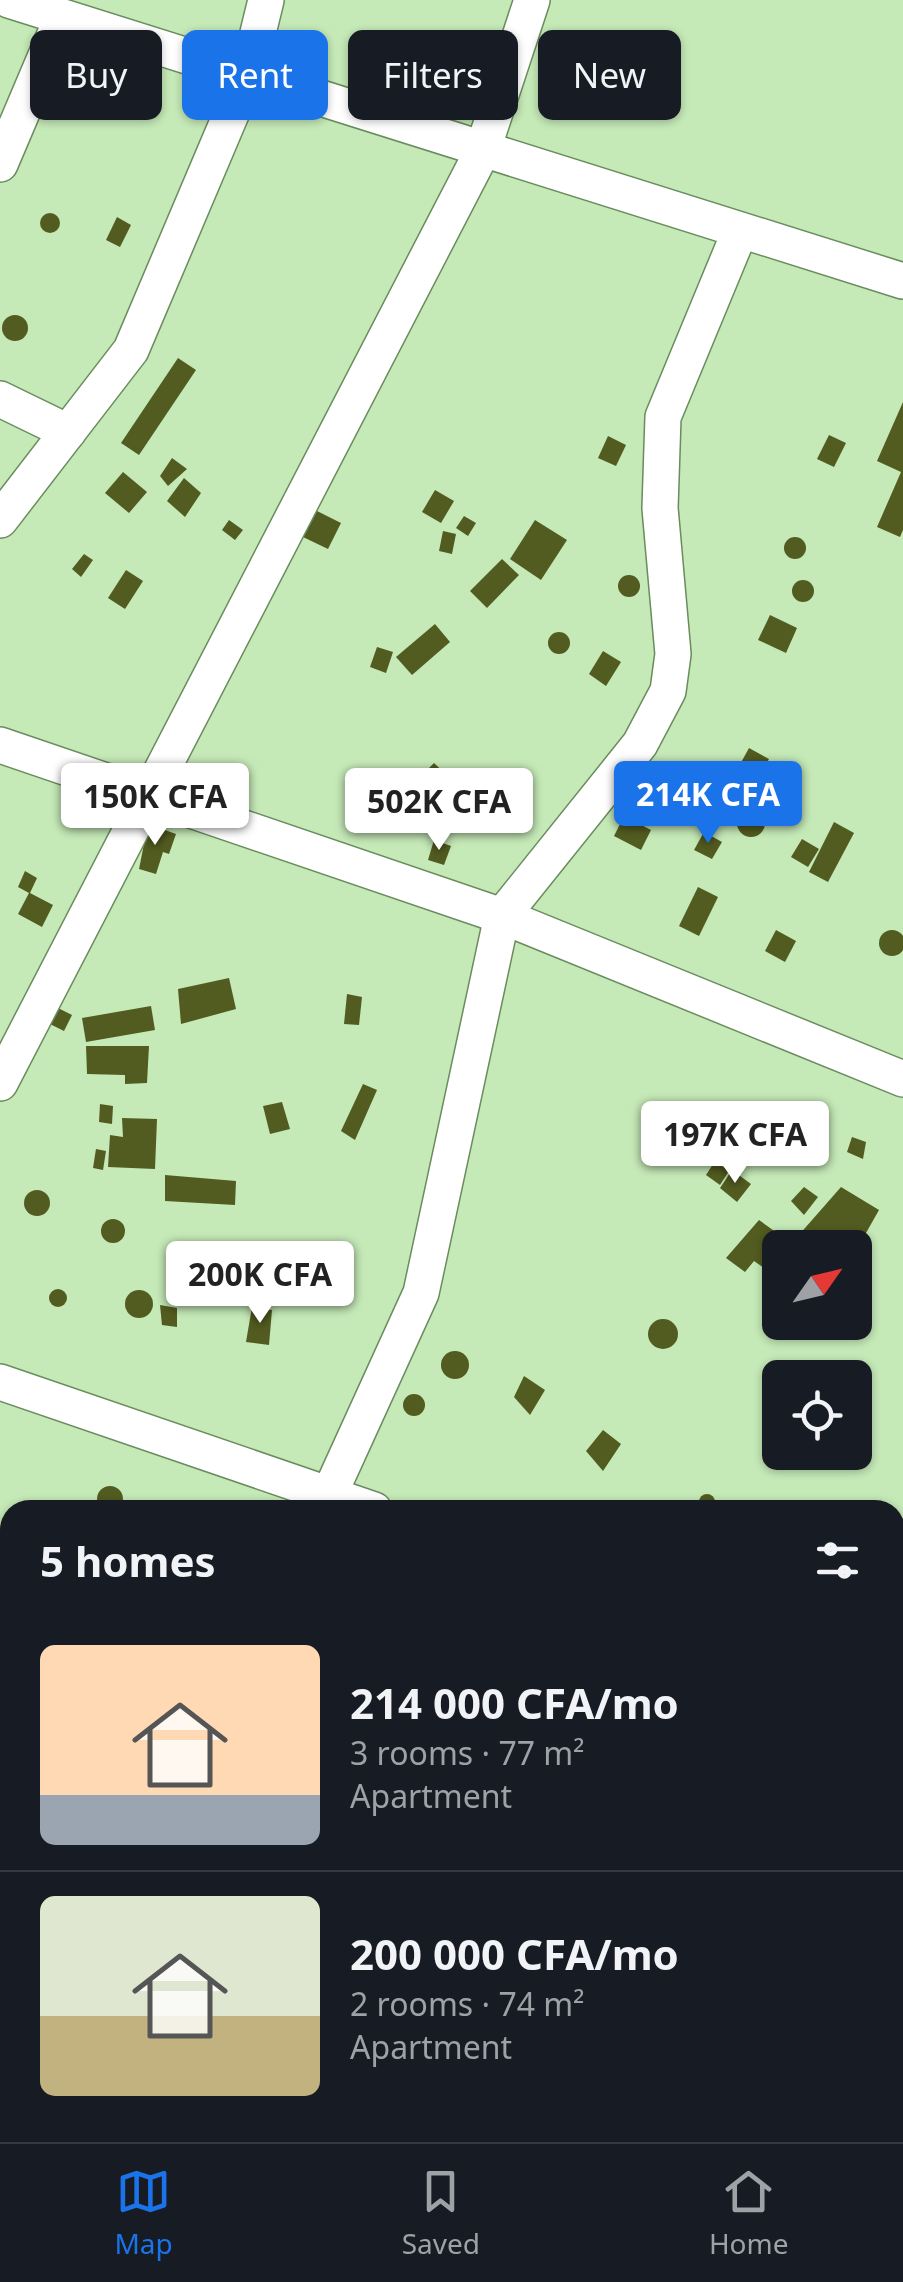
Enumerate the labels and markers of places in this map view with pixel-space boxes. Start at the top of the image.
pin: 214K CFA [605,761,811,846]
pin: 150K CFA [52,763,258,848]
pin: 502K CFA [336,768,542,853]
pin: 197K CFA [632,1101,838,1186]
pin: 200K CFA [157,1241,363,1326]

